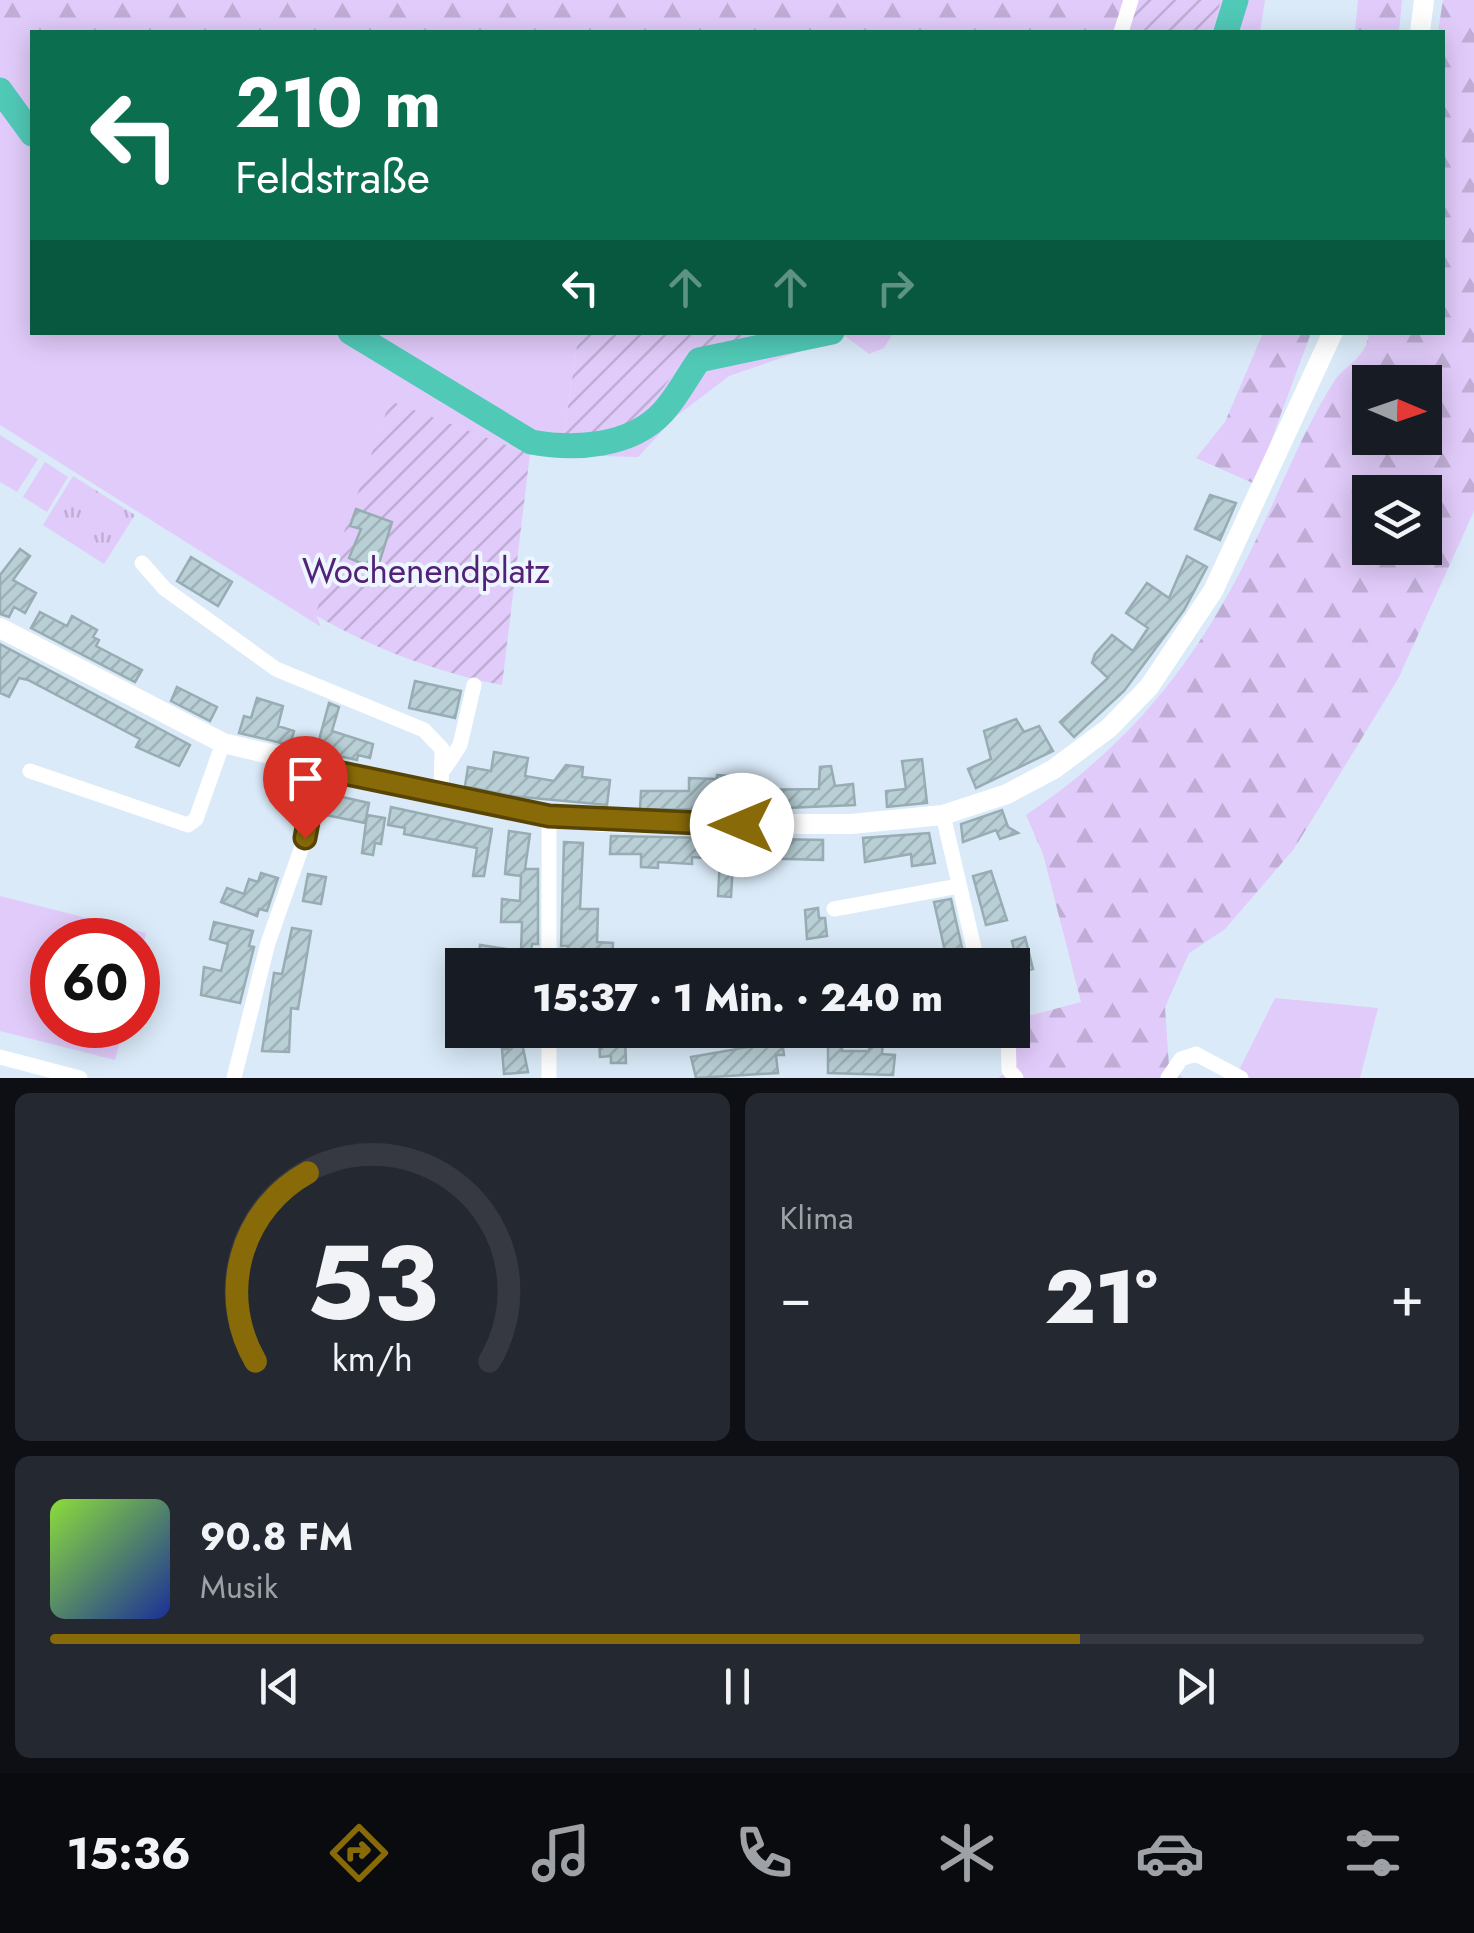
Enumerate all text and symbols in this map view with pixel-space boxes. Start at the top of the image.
text: 210 m [235,52,441,153]
icon: left [70,70,200,200]
text: Feldstraße [235,145,430,210]
icon: left [553,260,608,315]
icon: ahead [658,260,713,315]
icon: ahead [763,260,818,315]
icon: right [868,260,923,315]
north arrow [1352,365,1442,455]
map controls [1352,365,1442,565]
button: layers [1352,475,1442,565]
park label: Wochenendplatz [302,546,550,596]
pin [263,736,348,839]
icon: arrive [278,751,333,806]
position arrow [690,773,794,877]
speed limit sign: 60 [30,918,160,1048]
text: 15:37 · 1 Min. · 240 m [532,970,943,1025]
text: Klima [780,1195,854,1241]
text: 53 [306,1208,438,1358]
text: 21° [1044,1243,1158,1351]
text: − [780,1257,812,1337]
text: + [1390,1257,1424,1337]
text: km/h [332,1333,413,1384]
text: 90.8 FM [200,1509,353,1564]
text: Musik [200,1564,278,1610]
icon: previous [252,1659,307,1714]
icon: pause [710,1659,765,1714]
icon: next [1168,1659,1223,1714]
icon: directions [324,1818,394,1888]
icon: music [526,1818,596,1888]
icon: phone [729,1818,799,1888]
icon: climate [932,1818,1002,1888]
icon: car [1135,1818,1205,1888]
icon: filters [1338,1818,1408,1888]
text: 15:36 [66,1821,191,1886]

